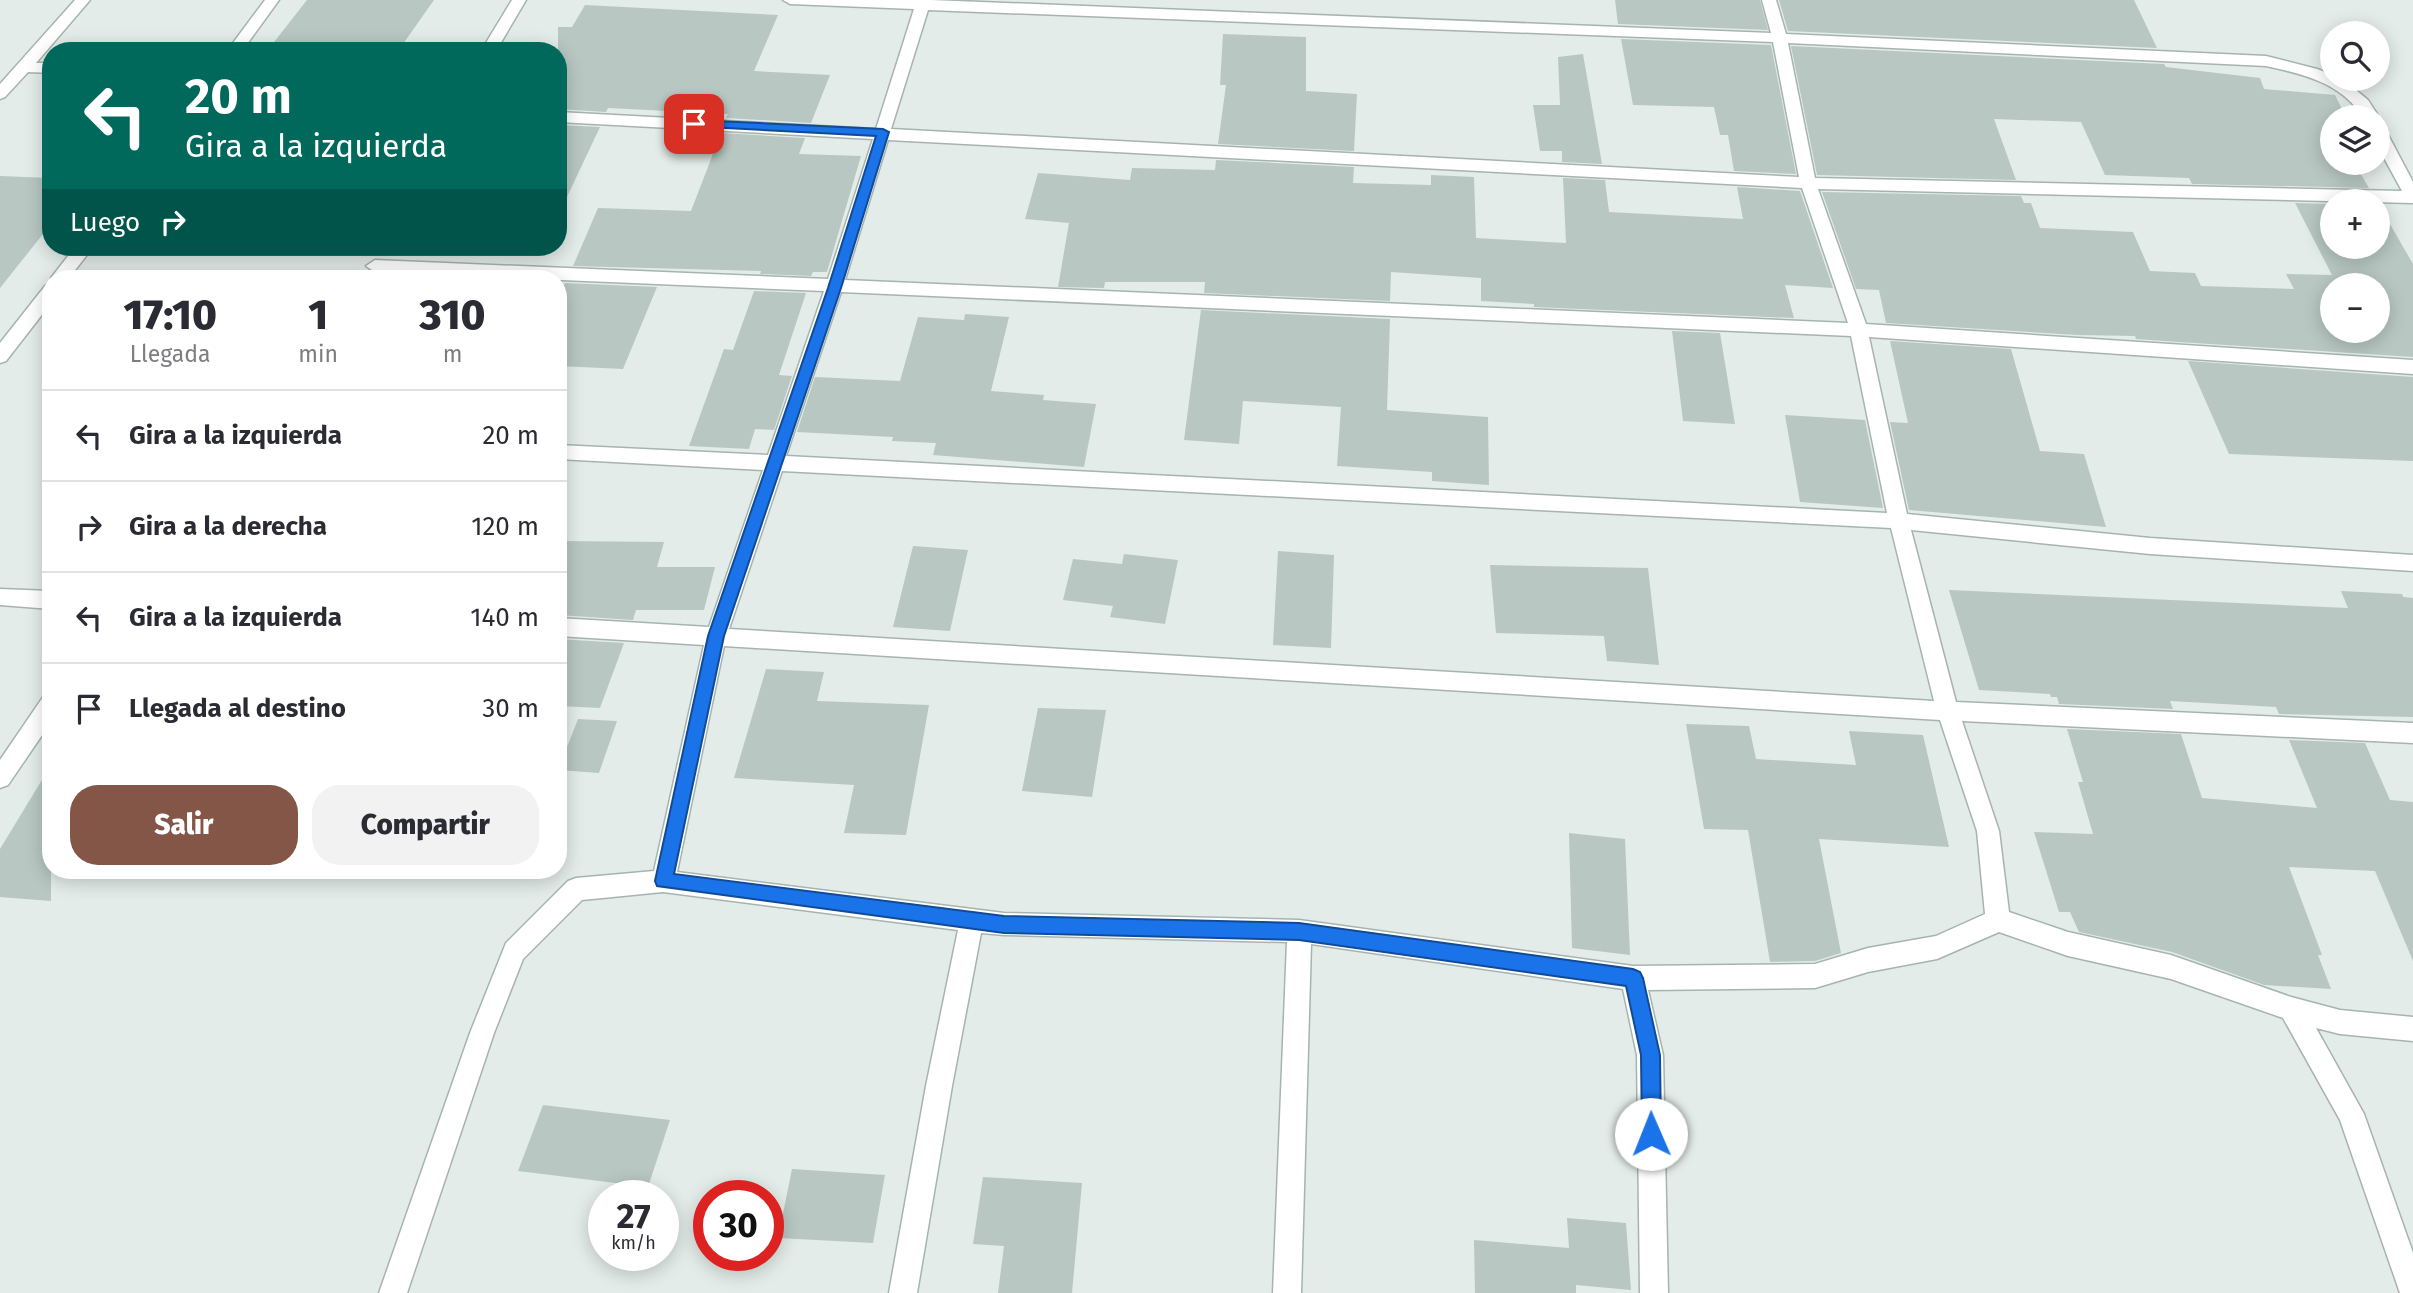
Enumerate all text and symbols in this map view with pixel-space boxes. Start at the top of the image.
map controls [2320,21,2390,343]
button: search [2320,21,2390,91]
text: 20 m [185,67,292,126]
icon: left [70,70,161,161]
pin [664,94,724,154]
icon: arrive [675,105,713,143]
button: layers [2320,105,2390,175]
text: Gira a la izquierda [185,127,447,165]
button: + [2320,189,2390,259]
icon: right [154,203,192,241]
text: Luego [70,207,140,238]
button: − [2320,273,2390,343]
text: 17:10 [123,290,217,340]
text: 1 [308,290,328,340]
text: 310 [419,290,486,340]
text: Llegada [130,340,210,368]
text: min [298,340,338,368]
text: m [443,340,462,368]
icon: left [70,417,108,455]
text: Gira a la izquierda [129,420,342,451]
text: 20 m [482,420,539,451]
icon: right [70,508,108,546]
text: Gira a la derecha [129,511,327,542]
text: 120 m [471,511,539,542]
icon: left [70,599,108,637]
text: Gira a la izquierda [129,602,342,633]
text: 140 m [470,602,539,633]
icon: arrive [70,690,108,728]
text: Llegada al destino [129,693,346,724]
text: 30 m [482,693,539,724]
button: Salir [70,785,298,865]
button: Compartir [312,785,539,865]
position arrow [1614,1097,1688,1171]
speed limit sign: 30 [693,1180,784,1271]
text: 27 [616,1195,651,1237]
text: km/h [611,1232,656,1254]

